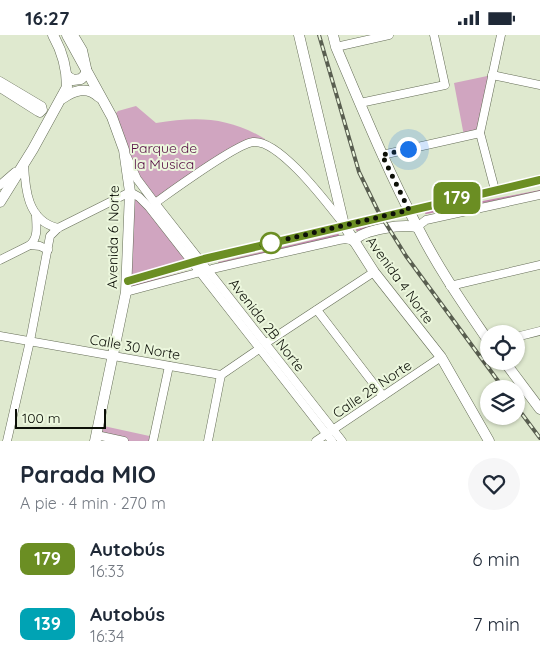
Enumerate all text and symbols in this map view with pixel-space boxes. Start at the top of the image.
text: 16:27 [25,6,69,30]
your location [396,137,421,162]
park label: Parque de la Musica [131,139,197,173]
line badge: 179 [428,182,486,214]
street label: Avenida 6 Norte [103,185,123,289]
text: 179 [443,186,471,209]
unlabelled marker [260,232,282,254]
street label: Avenida 4 Norte [362,233,438,327]
street label: Avenida 2B Norte [225,275,309,375]
map controls [480,325,525,425]
button: locate [480,325,525,370]
street label: Calle 30 Norte [88,330,182,364]
street label: Calle 28 Norte [329,356,415,422]
button: layers [480,380,525,425]
scale bar [15,406,106,429]
text: 100 m [22,409,60,427]
button: heart [468,458,520,510]
text: Parada MIO [20,459,156,489]
text: A pie · 4 min · 270 m [20,493,166,513]
text: Autobús [90,537,165,561]
text: 179 [34,547,61,570]
text: 6 min [472,547,520,571]
text: 16:33 [90,561,124,581]
text: Autobús [90,602,165,626]
text: 139 [34,612,61,635]
text: 7 min [473,612,520,636]
text: 16:34 [90,626,124,646]

